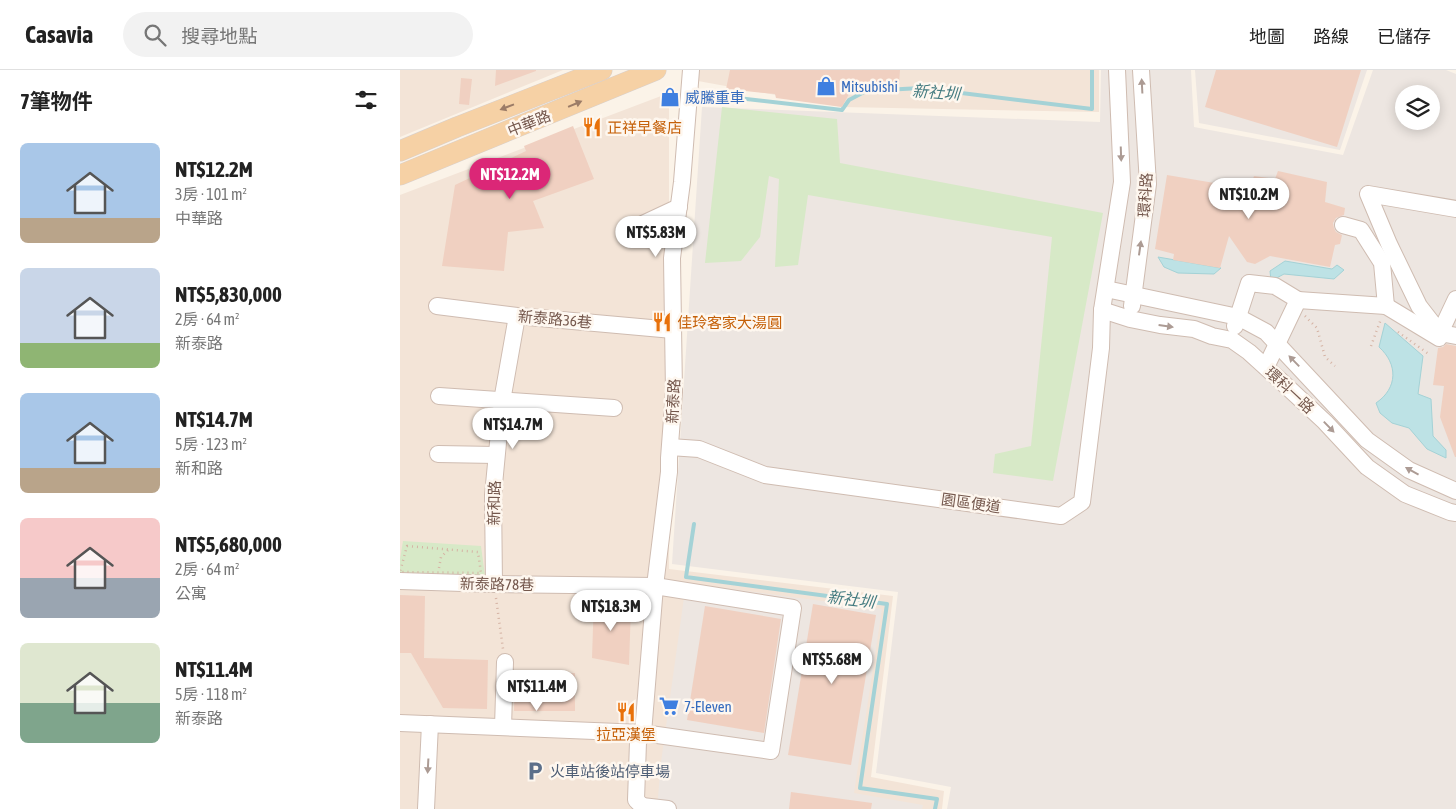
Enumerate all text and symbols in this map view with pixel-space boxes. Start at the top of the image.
search box [123,12,473,57]
text: Casavia [25,21,93,48]
icon: search [141,21,169,49]
text: 搜尋地點 [181,25,257,47]
text: 地圖 [1249,26,1285,47]
text: 路線 [1313,26,1349,47]
text: 已儲存 [1377,26,1431,47]
shop icon: Mitsubishi [815,75,837,97]
place label: Mitsubishi [841,78,898,95]
one-way arrow [1138,78,1146,94]
water label: 新社圳 [911,81,963,103]
map controls [1395,85,1440,130]
button: layers [1395,85,1440,130]
icon: filters [352,86,380,114]
shop icon: 威騰重車 [659,86,681,108]
text: 7筆物件 [20,89,93,113]
place label: 威騰重車 [685,89,745,106]
one-way arrow [568,100,583,108]
one-way arrow [500,104,515,111]
street label: 中華路 [505,107,553,139]
restaurant icon: 正祥早餐店 [581,116,603,138]
place label: 正祥早餐店 [607,119,682,136]
one-way arrow [1117,146,1125,162]
text: NT$12.2M [175,157,253,181]
pin: NT$12.2M [458,158,562,200]
icon: home [60,163,120,223]
text: NT$12.2M [480,165,540,183]
street label: 環科路 [1135,172,1155,218]
pin: NT$10.2M [1197,178,1301,220]
text: 3房 · 101 m² [175,185,247,203]
text: NT$10.2M [1219,185,1279,203]
text: 中華路 [175,209,223,227]
pin: NT$5.83M [604,216,708,258]
text: NT$5.83M [626,223,686,241]
one-way arrow [1136,239,1144,255]
text: NT$5,830,000 [175,282,282,306]
icon: home [60,288,120,348]
street label: 新泰路36巷 [517,307,593,331]
text: 2房 · 64 m² [175,310,240,328]
restaurant icon: 佳玲客家大湯圓 [651,311,673,333]
place label: 佳玲客家大湯圓 [677,314,782,331]
one-way arrow [1159,322,1175,330]
text: 新泰路 [175,334,223,352]
one-way arrow [1288,355,1300,367]
street label: 環科一路 [1262,363,1318,417]
street label: 新泰路 [663,378,683,424]
text: NT$14.7M [175,407,253,431]
pin: NT$14.7M [461,408,565,450]
icon: home [60,413,120,473]
text: NT$14.7M [483,415,543,433]
one-way arrow [1323,420,1335,432]
text: 5房 · 123 m² [175,435,247,453]
text: 新和路 [175,459,223,477]
one-way arrow [1405,467,1419,475]
street label: 新和路 [485,480,503,526]
street label: 園區便道 [940,490,1002,516]
text: NT$5,680,000 [175,532,282,556]
icon: home [60,538,120,598]
text: 2房 · 64 m² [175,560,240,578]
street label: 新泰路78巷 [460,575,534,593]
text: 公寓 [175,584,207,602]
water label: 新社圳 [826,587,878,611]
pin: NT$18.3M [559,590,663,632]
text: NT$18.3M [581,597,641,615]
pin: NT$5.68M [780,642,884,685]
text: NT$5.68M [802,650,862,668]
text: NT$11.4M [175,657,253,681]
icon: home [60,663,120,723]
pin: NT$11.4M [485,670,589,712]
text: NT$11.4M [507,677,567,695]
text: 5房 · 118 m² [175,685,247,703]
supermarket icon: 7-Eleven [658,695,680,717]
place label: 7-Eleven [684,698,732,715]
restaurant icon: 拉亞漢堡 [615,701,637,723]
text: 新泰路 [175,709,223,727]
place label: 拉亞漢堡 [596,726,656,743]
one-way arrow [423,759,431,775]
parking icon: 火車站後站停車場 [524,760,546,782]
place label: 火車站後站停車場 [550,763,670,780]

